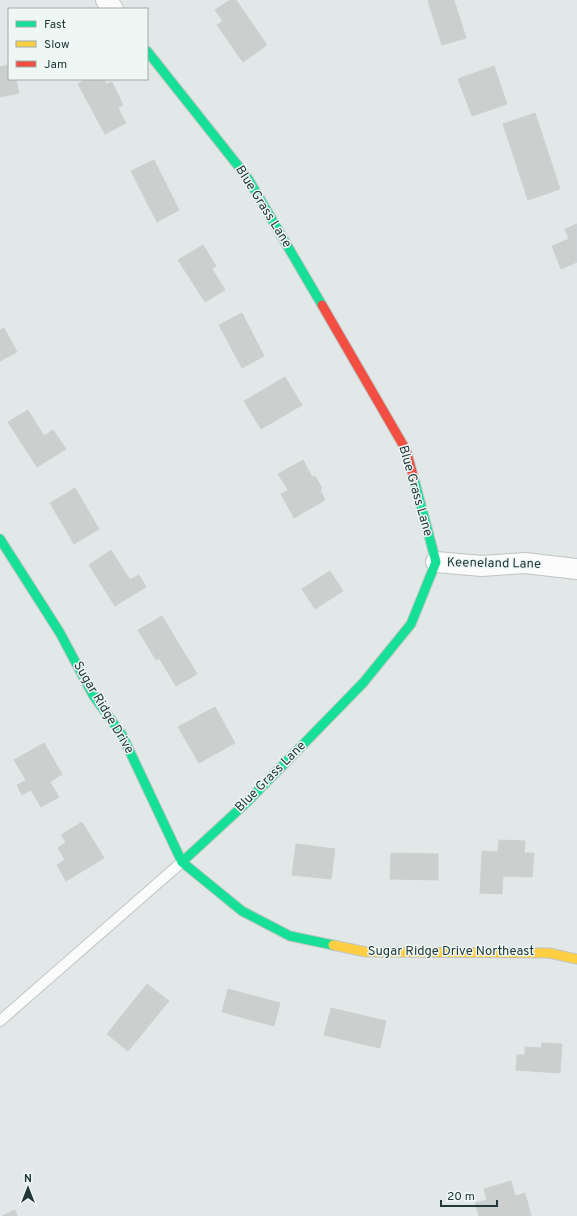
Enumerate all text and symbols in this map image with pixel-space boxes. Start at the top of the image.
legend [8,8,148,80]
text: Fast [44,17,66,33]
text: Slow [44,37,70,53]
text: Jam [44,57,67,73]
street label: Blue Grass Lane [231,163,295,251]
street label: Blue Grass Lane [394,444,436,538]
street label: Keeneland Lane [447,555,541,573]
street label: Sugar Ridge Drive [69,659,137,757]
street label: Blue Grass Lane [232,738,310,816]
street label: Sugar Ridge Drive Northeast [368,944,534,960]
north arrow [8,1168,48,1208]
text: N [24,1172,32,1186]
scale bar [441,1182,497,1208]
text: 20 m [447,1189,475,1205]

